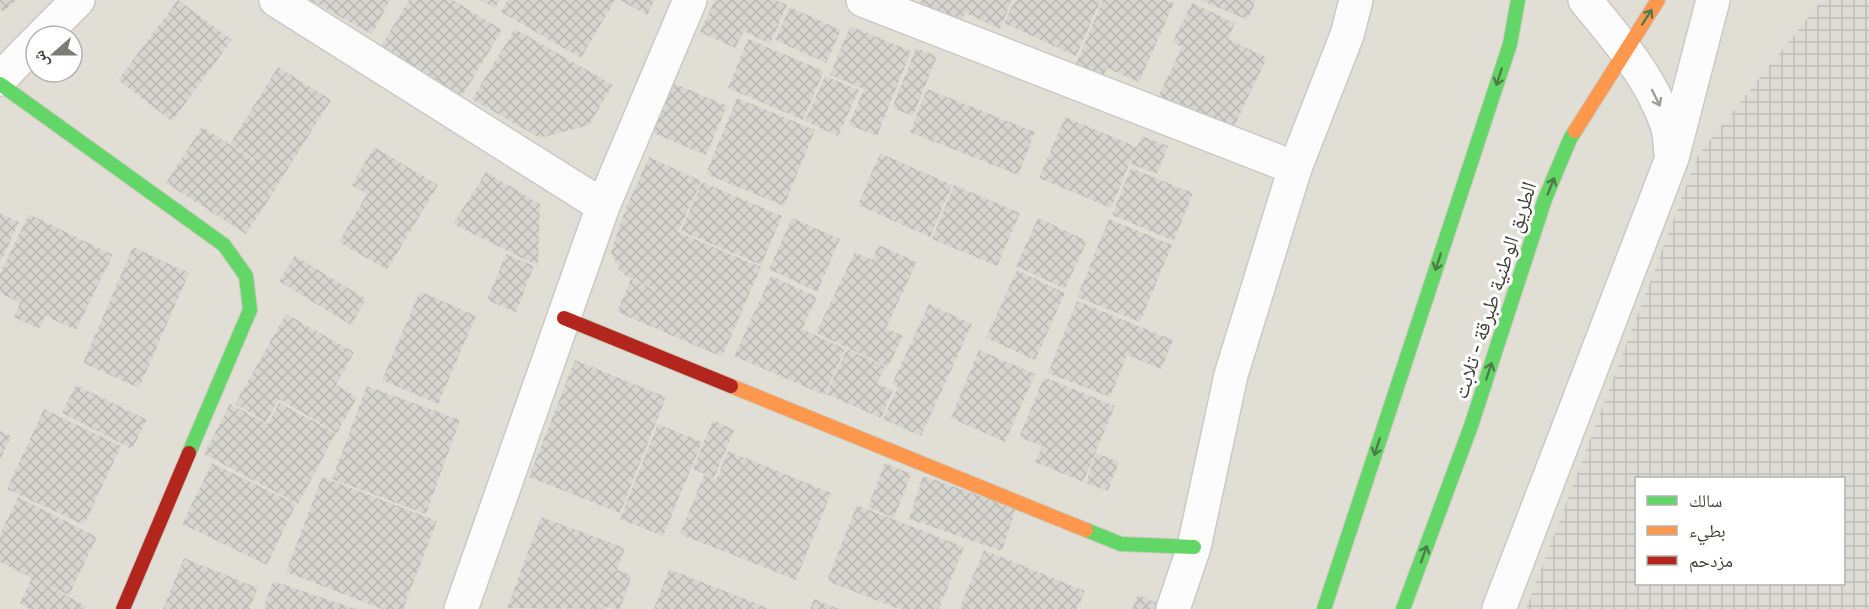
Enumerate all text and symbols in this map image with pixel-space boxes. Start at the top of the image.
one-way arrow [1642,9,1654,26]
north arrow [24,24,84,84]
text: ش [28,48,52,71]
one-way arrow [1493,67,1504,86]
one-way arrow [1650,89,1662,107]
one-way arrow [1546,177,1557,195]
street label: الطريق الوطنية طبرقة - تلابت [1447,178,1542,402]
one-way arrow [1432,252,1443,271]
one-way arrow [1485,362,1496,381]
one-way arrow [1371,438,1382,456]
legend [1635,477,1845,585]
text: سالك [1689,489,1722,511]
text: بطيء [1689,519,1726,546]
one-way arrow [1419,545,1430,564]
text: مزدحم [1689,549,1733,573]

